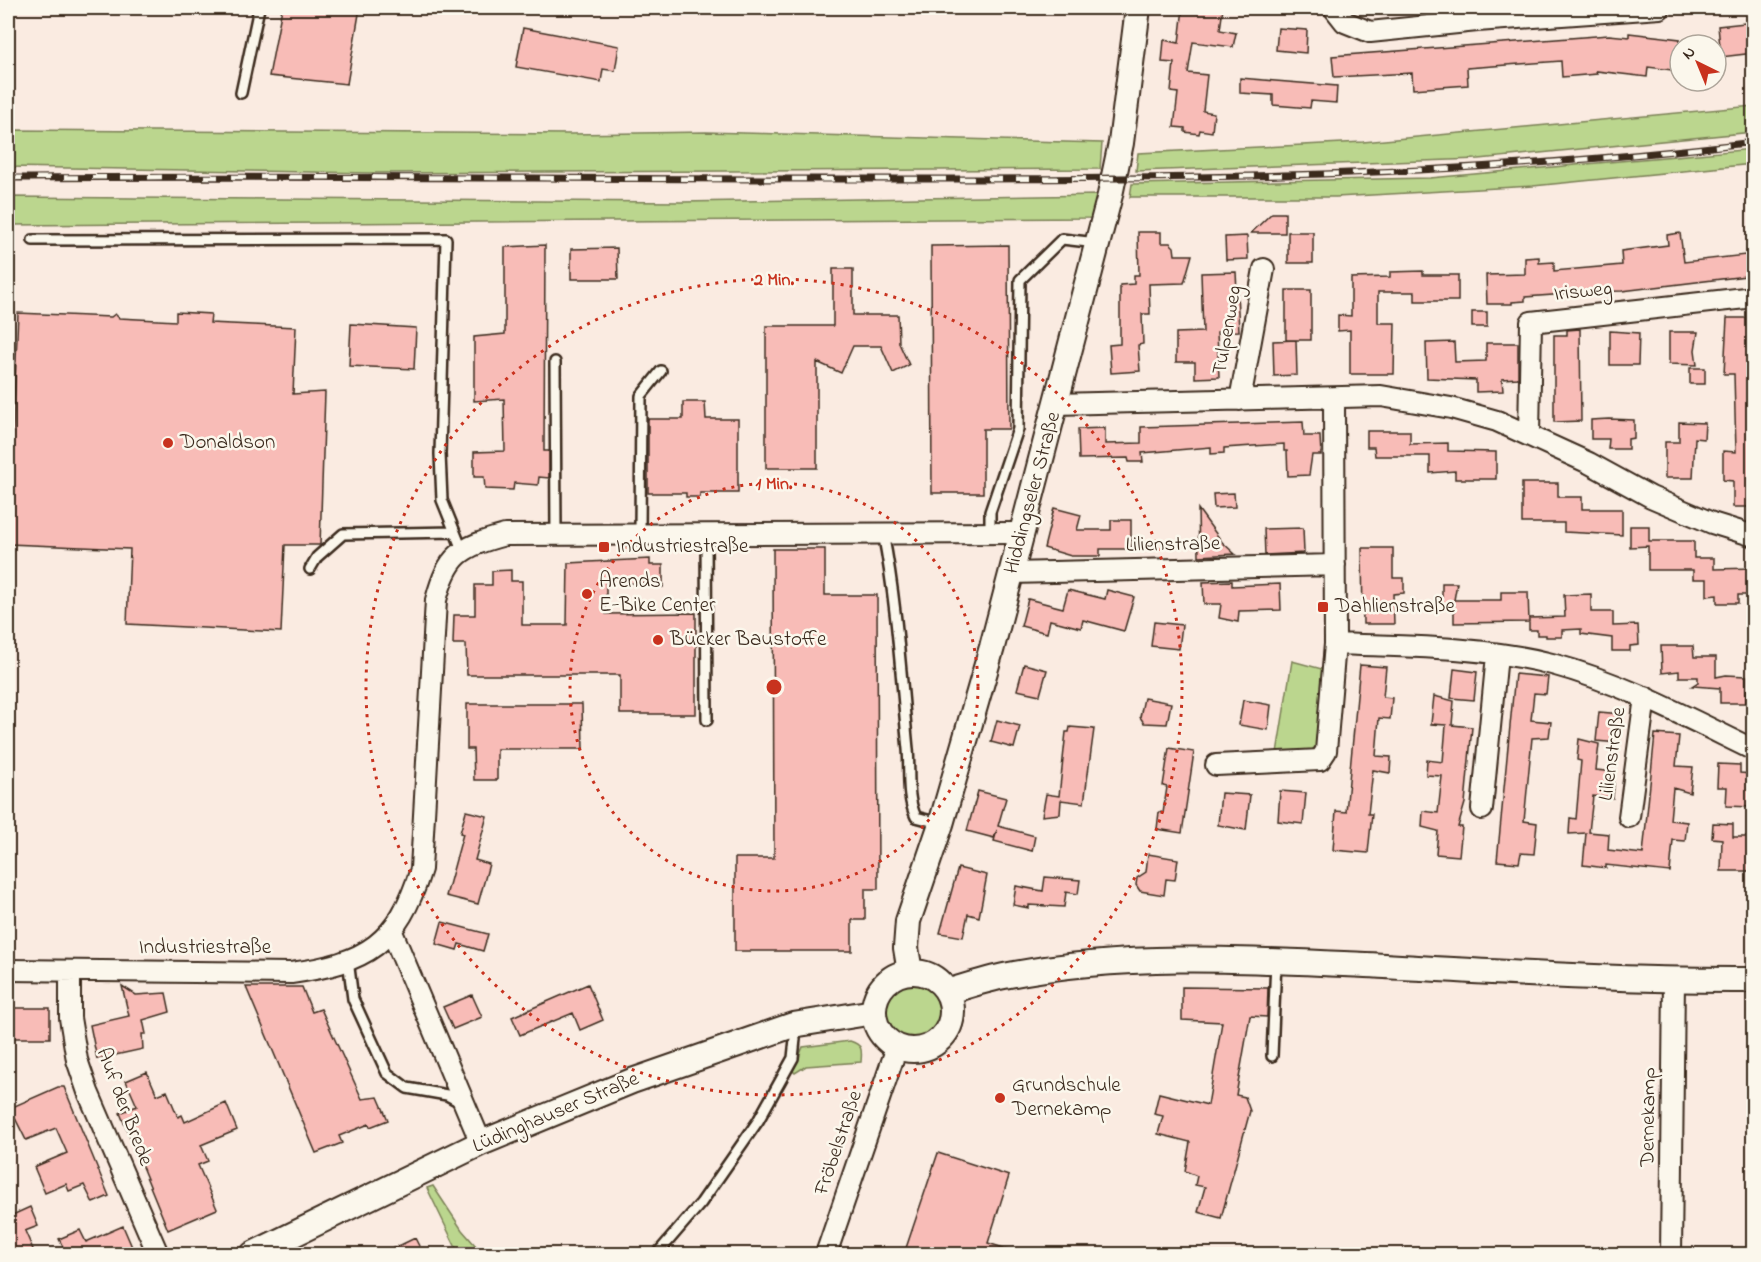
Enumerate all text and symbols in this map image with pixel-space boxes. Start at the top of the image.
north arrow [1668,33,1728,93]
text: N [1677,41,1701,66]
text: 2 Min. [753,268,794,294]
street label: Irisweg [1552,274,1614,312]
street label: Tulpenweg [1205,283,1253,377]
street label: Hiddingseler Straße [997,408,1071,578]
place label: Donaldson [179,428,275,458]
marker: Donaldson [161,436,175,450]
text: 1 Min. [756,472,793,498]
street label: Lilienstraße [1125,529,1221,561]
place label: Industriestraße [616,532,749,562]
marker: Industriestraße [597,540,611,554]
place label: Arends E-Bike Center [599,567,716,621]
marker: Arends E-Bike Center [580,587,594,601]
place label: Dahlienstraße [1334,592,1455,622]
marker: Dahlienstraße [1316,600,1330,614]
place label: Bücker Baustoffe [669,625,827,655]
marker: Bücker Baustoffe [651,633,665,647]
centre of rings [764,677,784,697]
street label: Lilienstraße [1592,704,1635,803]
street label: Industriestraße [139,933,272,963]
street label: Auf der Brede [88,1044,160,1171]
street label: Lüdinghauser Straße [468,1064,645,1163]
street label: Dernekamp [1633,1067,1665,1168]
place label: Grundschule Dernekamp [1011,1071,1121,1125]
street label: Fröbelstraße [807,1086,871,1200]
marker: Grundschule Dernekamp [993,1091,1007,1105]

